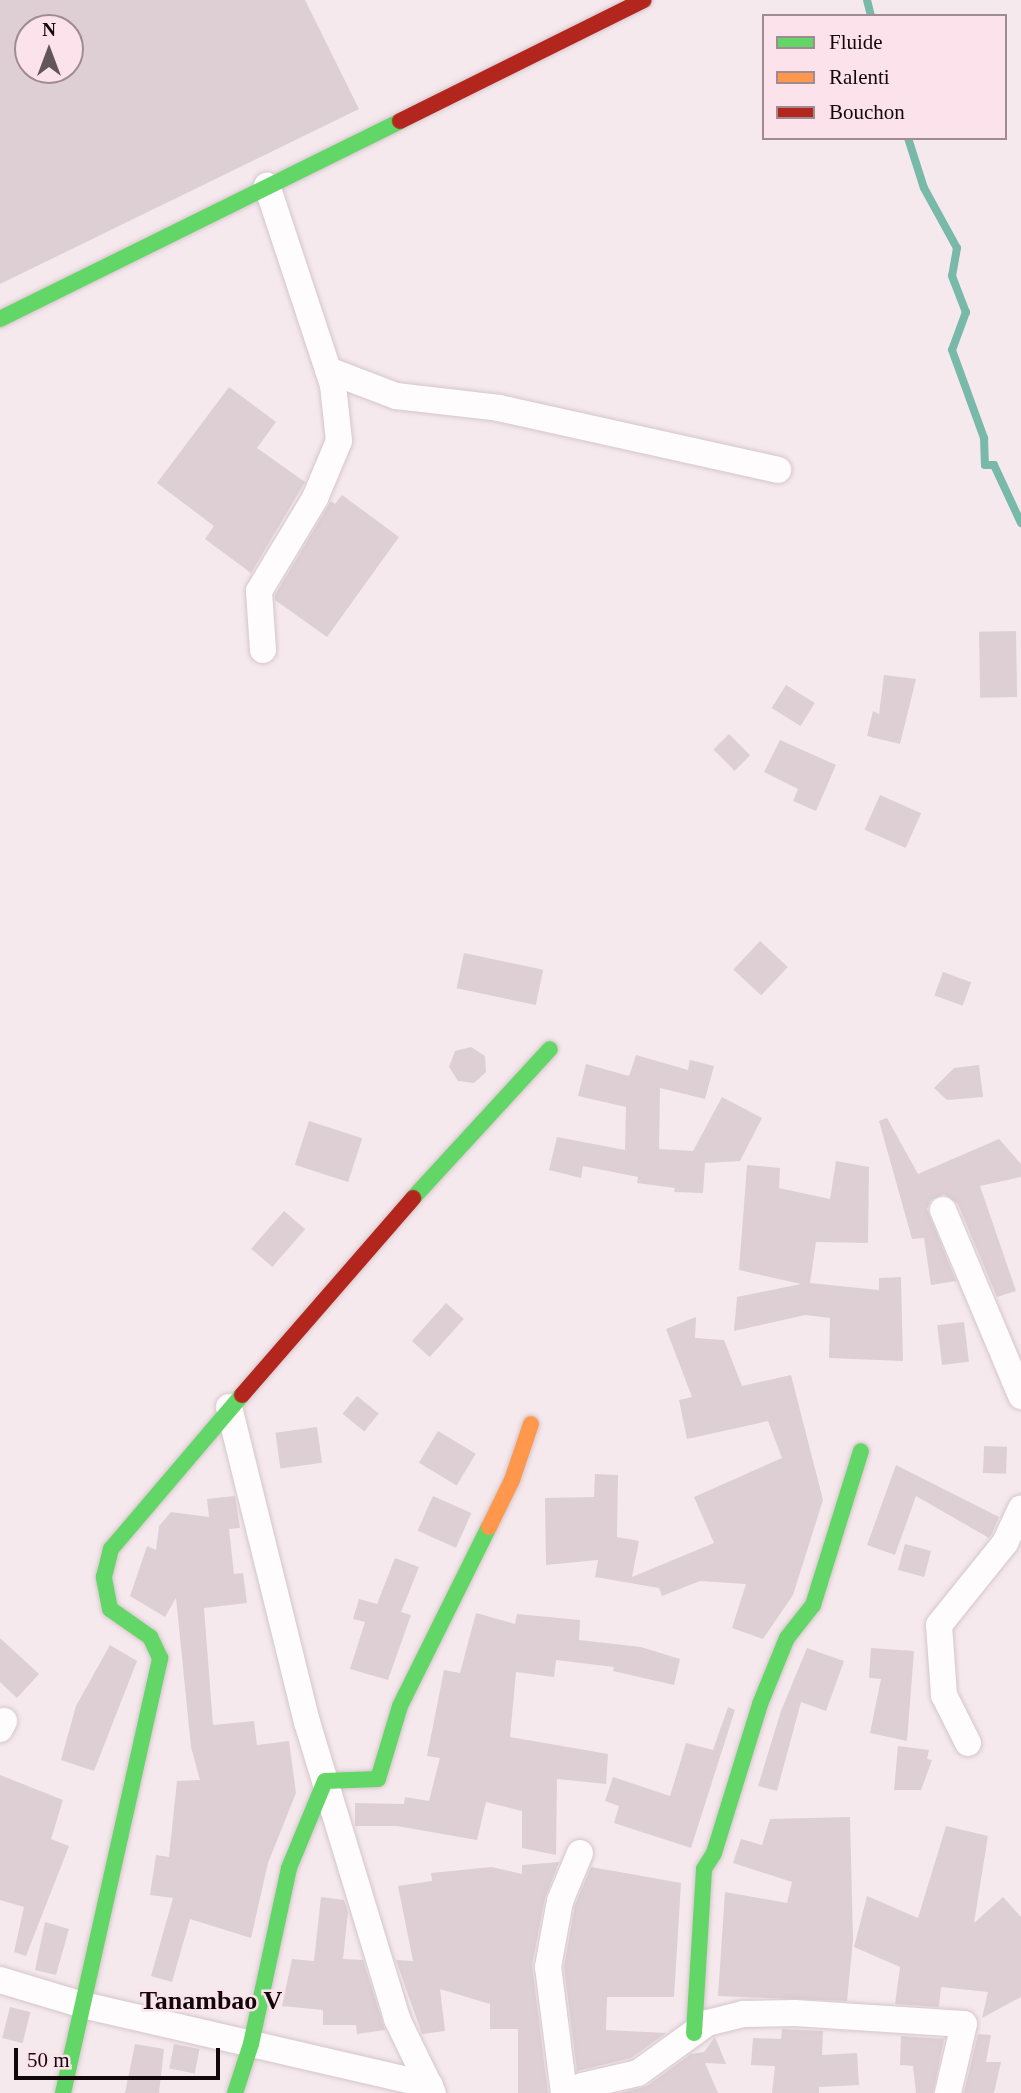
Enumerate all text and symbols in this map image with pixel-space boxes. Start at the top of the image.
north arrow [14,14,84,84]
legend [762,14,1007,140]
text: N [42,19,56,40]
text: Fluide [829,30,883,54]
text: Ralenti [829,65,890,89]
text: Bouchon [829,100,905,124]
district label: Tanambao V [140,1985,282,2017]
scale bar [18,2034,224,2078]
text: 50 m [27,2048,70,2072]

